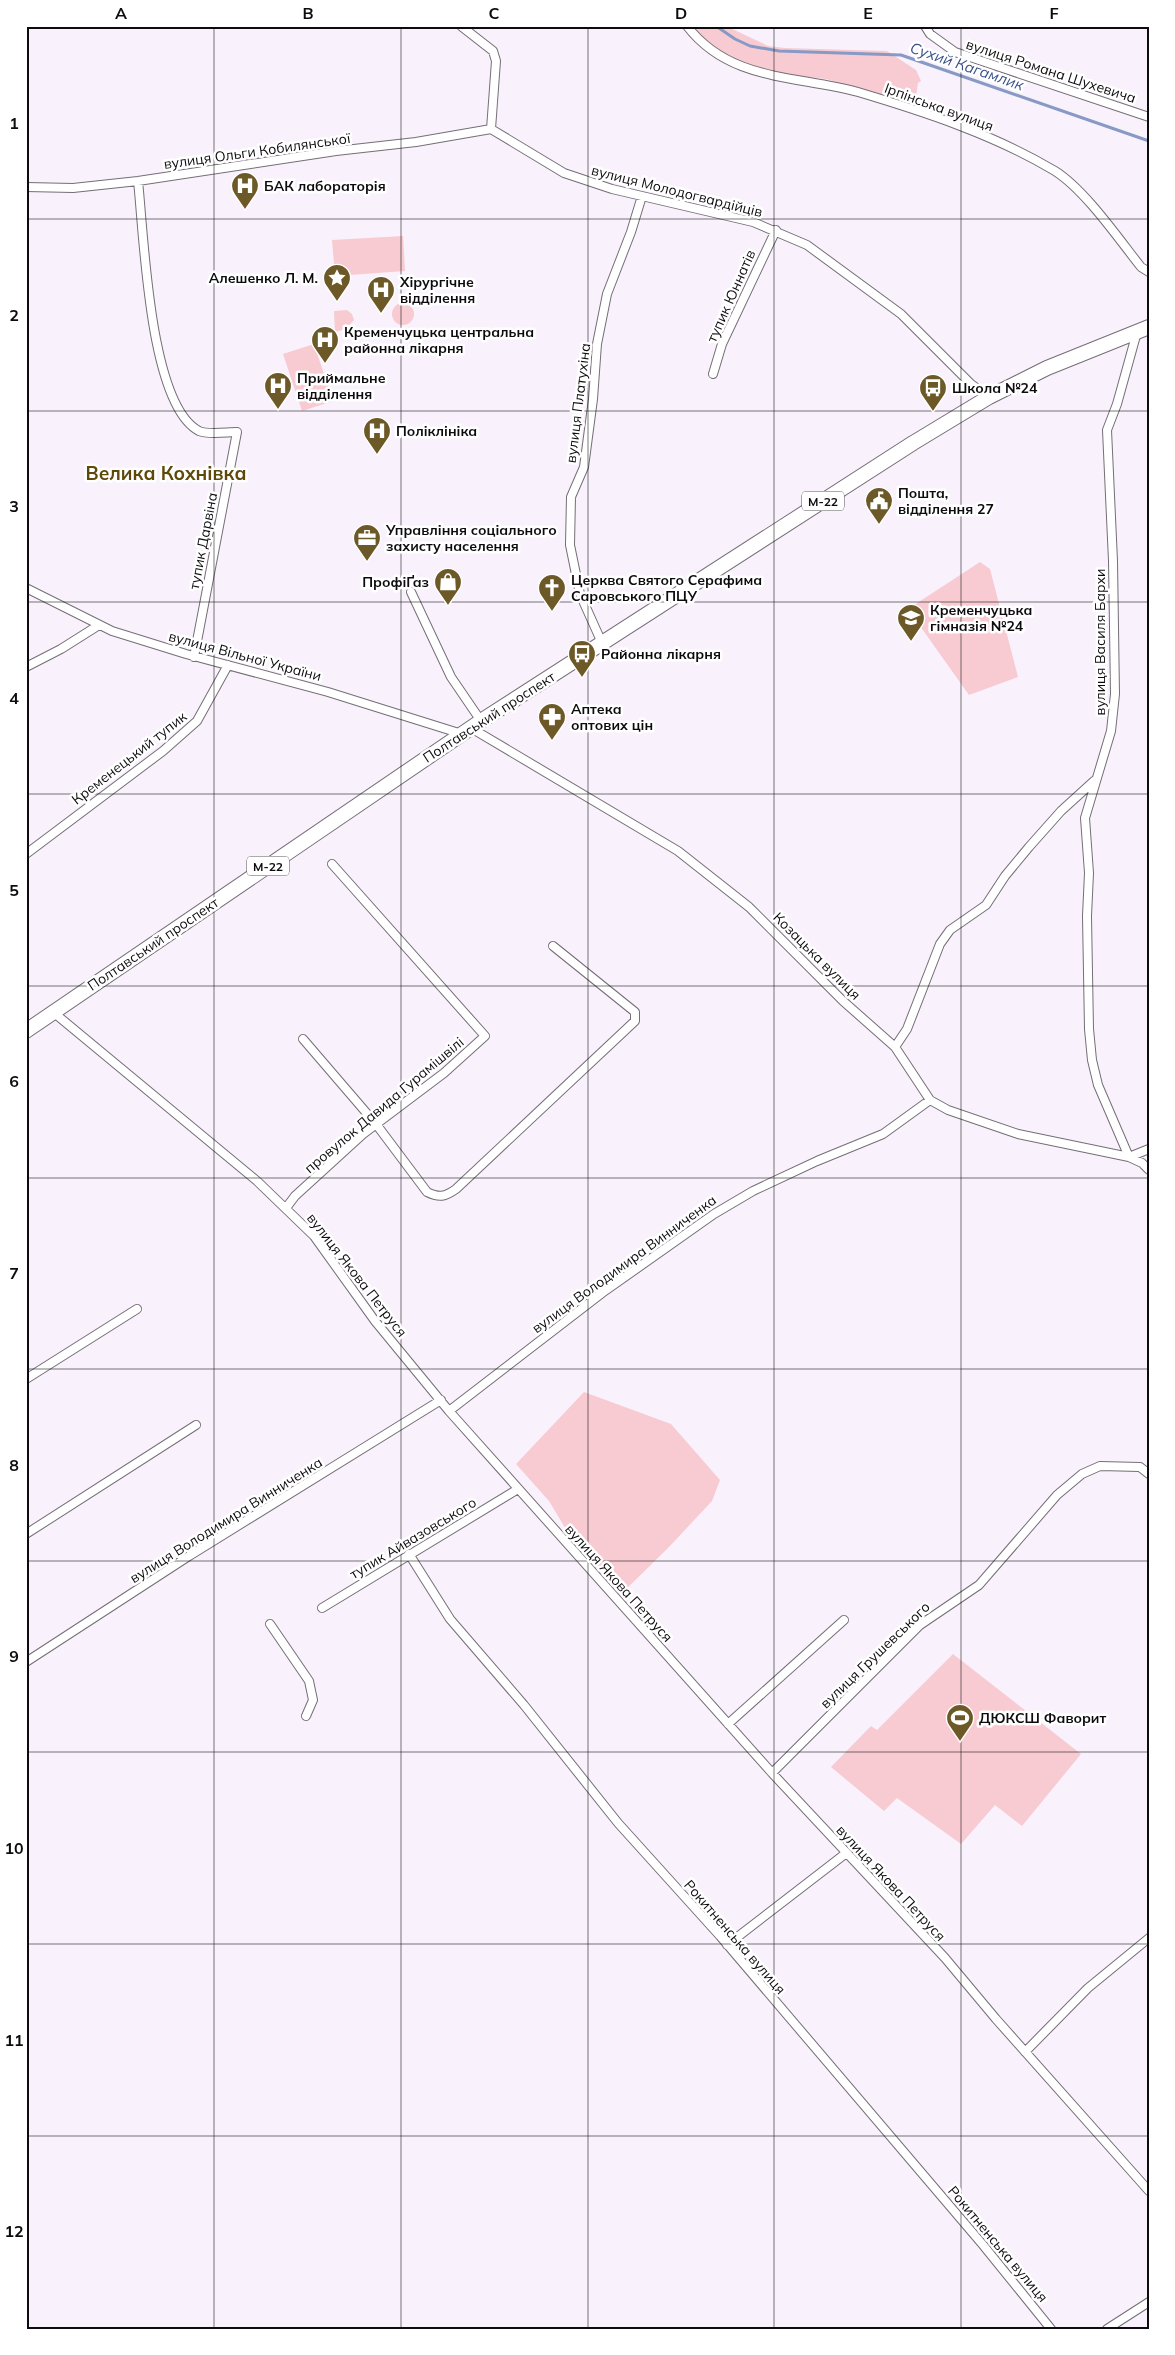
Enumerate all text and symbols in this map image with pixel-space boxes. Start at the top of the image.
text: A [115,3,127,23]
text: B [302,3,314,23]
text: C [489,3,500,23]
text: D [675,3,687,23]
text: E [863,3,873,23]
text: F [1049,3,1059,23]
street label: вулиця Романа Шухевича [964,35,1138,107]
water label: Сухий Кагамлик [908,38,1027,95]
street label: Ірпінська вулиця [882,79,996,135]
text: 1 [9,113,19,133]
street label: вулиця Ольги Кобилянської [163,129,352,173]
street label: вулиця Молодогвардійців [590,161,765,221]
hospital icon: БАК лабораторія [230,171,260,210]
place label: БАК лабораторія [264,177,386,195]
street label: тупик Юннатів [703,247,759,345]
place icon: Алешенко Л. М. [322,263,352,302]
place label: Алешенко Л. М. [209,269,318,287]
place label: Хірургічне відділення [399,273,475,307]
hospital icon: Хірургічне відділення [366,275,396,314]
text: 2 [9,305,19,325]
place label: Кременчуцька центральна районна лікарня [344,323,534,357]
hospital icon: Кременчуцька центральна районна лікарня [310,325,340,364]
street label: вулиця Платухіна [562,342,594,464]
place label: Приймальне відділення [297,369,386,403]
hospital icon: Приймальне відділення [263,371,293,410]
bus stop icon: Школа №24 [918,373,948,412]
place label: Школа №24 [952,379,1038,397]
hospital icon: Поліклініка [362,416,392,455]
place label: Поліклініка [396,422,477,440]
district label: Велика Кохнівка [86,461,246,485]
place label: Пошта, відділення 27 [898,484,994,518]
public building icon: Пошта, відділення 27 [864,486,894,525]
street label: тупик Дарвіна [185,491,221,591]
road number: М-22 [802,492,844,511]
text: 3 [9,496,19,516]
place label: Управління соціального захисту населення [385,521,557,555]
office icon: Управління соціального захисту населення [352,523,382,562]
shop icon: ПрофіҐаз [433,567,463,606]
street label: вулиця Василя Бархи [1091,569,1109,715]
place label: Церква Святого Серафима Саровського ПЦУ [571,571,762,605]
place label: ПрофіҐаз [362,573,429,591]
church icon: Церква Святого Серафима Саровського ПЦУ [537,573,567,612]
place label: Кременчуцька гімназія №24 [930,601,1032,635]
school or university icon: Кременчуцька гімназія №24 [896,603,926,642]
street label: вулиця Вільної України [167,627,323,685]
bus stop icon: Районна лікарня [567,639,597,678]
place label: Районна лікарня [601,645,721,663]
street label: Полтавський проспект [419,667,559,767]
text: 4 [9,688,19,708]
place label: Аптека оптових цін [571,700,653,734]
pharmacy icon: Аптека оптових цін [537,702,567,741]
street label: Кременецький тупик [68,707,190,809]
road number: М-22 [247,856,289,876]
text: 5 [9,880,19,900]
street label: Полтавський проспект [84,893,223,995]
street label: Козацька вулиця [769,908,865,1004]
street label: провулок Давида Гурамішвілі [301,1033,467,1177]
text: 6 [9,1071,19,1091]
street label: вулиця Володимира Винниченка [528,1191,720,1337]
street label: вулиця Якова Петруся [303,1209,411,1341]
text: 7 [9,1263,19,1283]
street label: вулиця Володимира Винниченка [126,1453,326,1587]
text: 8 [9,1455,19,1475]
street label: тупик Айвазовського [346,1493,480,1583]
street label: вулиця Якова Петруся [561,1520,677,1646]
street label: вулиця Грушевського [816,1598,934,1712]
text: 9 [9,1646,19,1666]
sports icon: ДЮКСШ Фаворит [945,1703,975,1742]
place label: ДЮКСШ Фаворит [979,1709,1106,1727]
street label: вулиця Якова Петруся [833,1821,949,1945]
text: 10 [4,1838,24,1858]
street label: Рокитненська вулиця [680,1876,790,1998]
text: 11 [4,2030,24,2050]
street label: Рокитненська вулиця [944,2182,1052,2306]
text: 12 [4,2221,24,2241]

